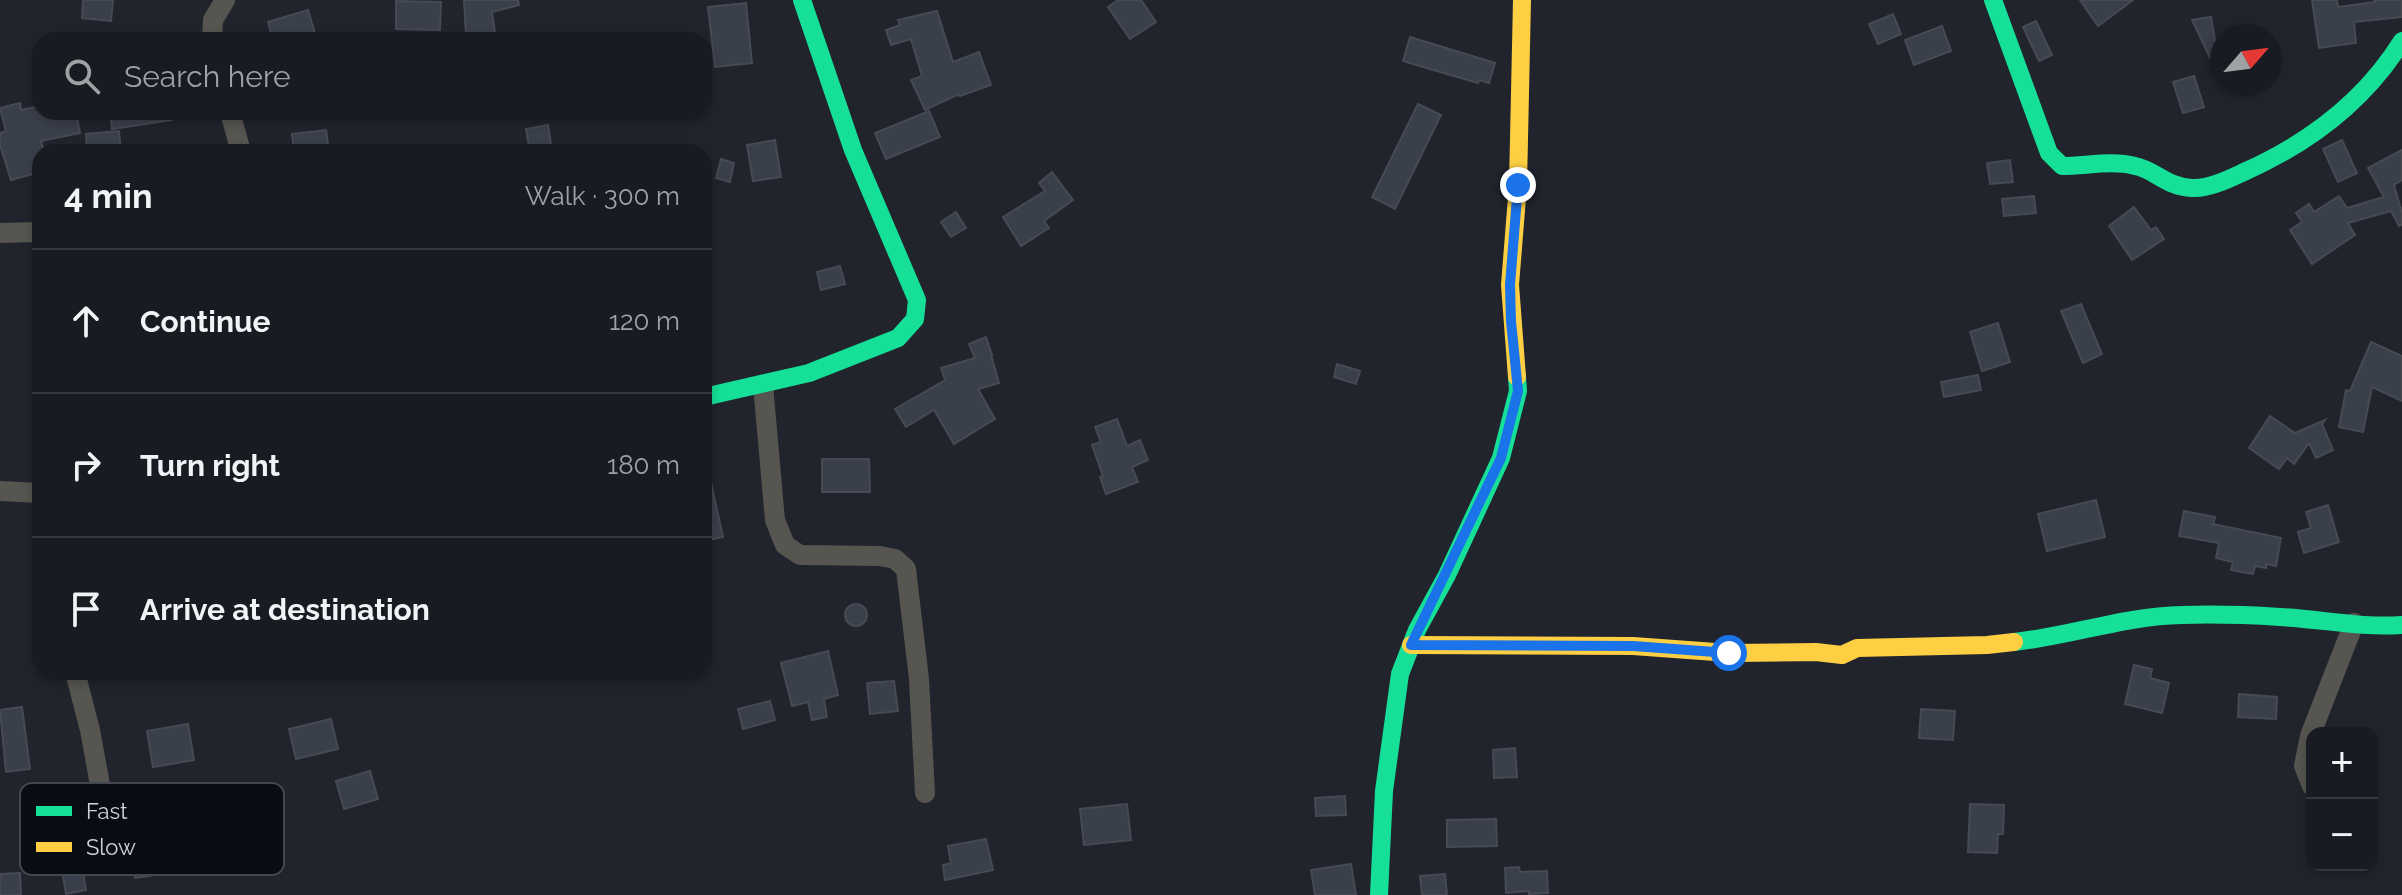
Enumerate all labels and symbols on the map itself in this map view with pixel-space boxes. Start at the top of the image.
north arrow [2210,24,2282,96]
route end [1500,167,1536,203]
route start [1711,635,1747,671]
legend [20,783,284,875]
text: Fast [86,798,128,824]
text: Slow [86,834,136,860]

